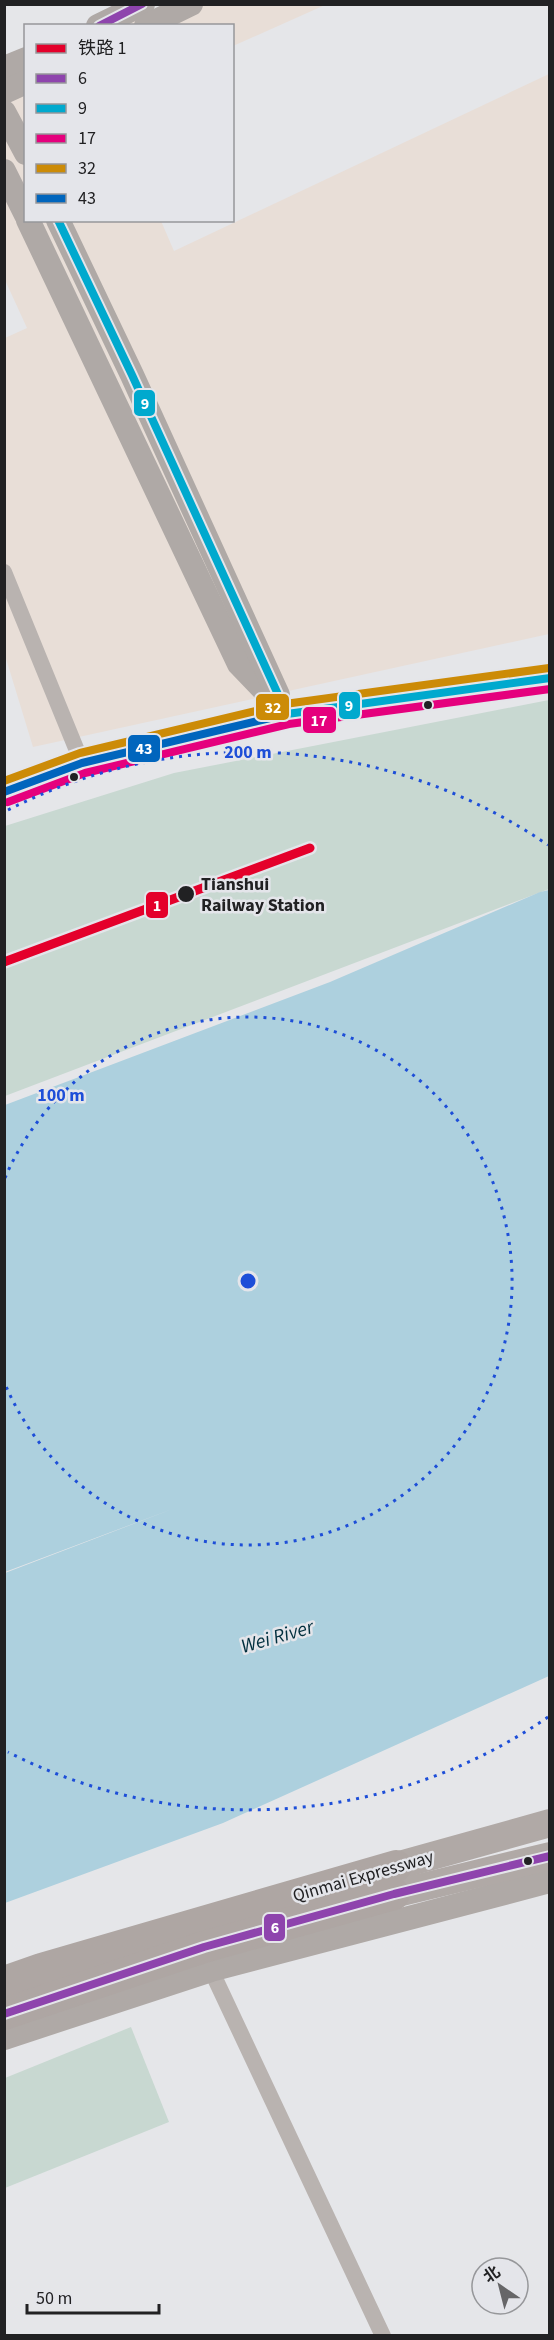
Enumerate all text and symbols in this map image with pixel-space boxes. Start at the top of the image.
legend [24,24,234,222]
text: 铁路 1 [78,36,127,61]
text: 6 [78,66,87,91]
text: 9 [78,96,87,121]
text: 17 [78,126,96,151]
text: 32 [78,156,96,181]
text: 43 [78,186,96,211]
line badge: 9 [133,389,156,417]
text: 9 [141,393,149,415]
line badge: 9 [338,691,361,720]
line badge: 32 [255,693,290,721]
text: 9 [345,695,353,717]
text: 32 [265,697,281,719]
unlabelled marker [422,699,434,711]
line badge: 17 [302,706,337,734]
text: 17 [311,710,327,732]
line badge: 43 [127,734,161,763]
text: 43 [136,738,152,760]
text: 200 m [224,740,272,765]
unlabelled marker [68,771,80,783]
place label: Tianshui Railway Station [201,872,325,918]
marker: Tianshui Railway Station [176,884,196,904]
line badge: 1 [145,891,169,919]
text: 1 [153,895,161,917]
text: 100 m [37,1083,85,1108]
centre of rings [238,1271,258,1291]
water label: Wei River [238,1613,318,1661]
street label: Qinmai Expressway [290,1844,437,1909]
unlabelled marker [522,1855,534,1867]
line badge: 6 [263,1913,286,1942]
text: 6 [271,1917,279,1939]
north arrow [470,2256,530,2316]
text: 北 [479,2261,505,2288]
scale bar [27,2277,159,2315]
text: 50 m [36,2286,72,2311]

